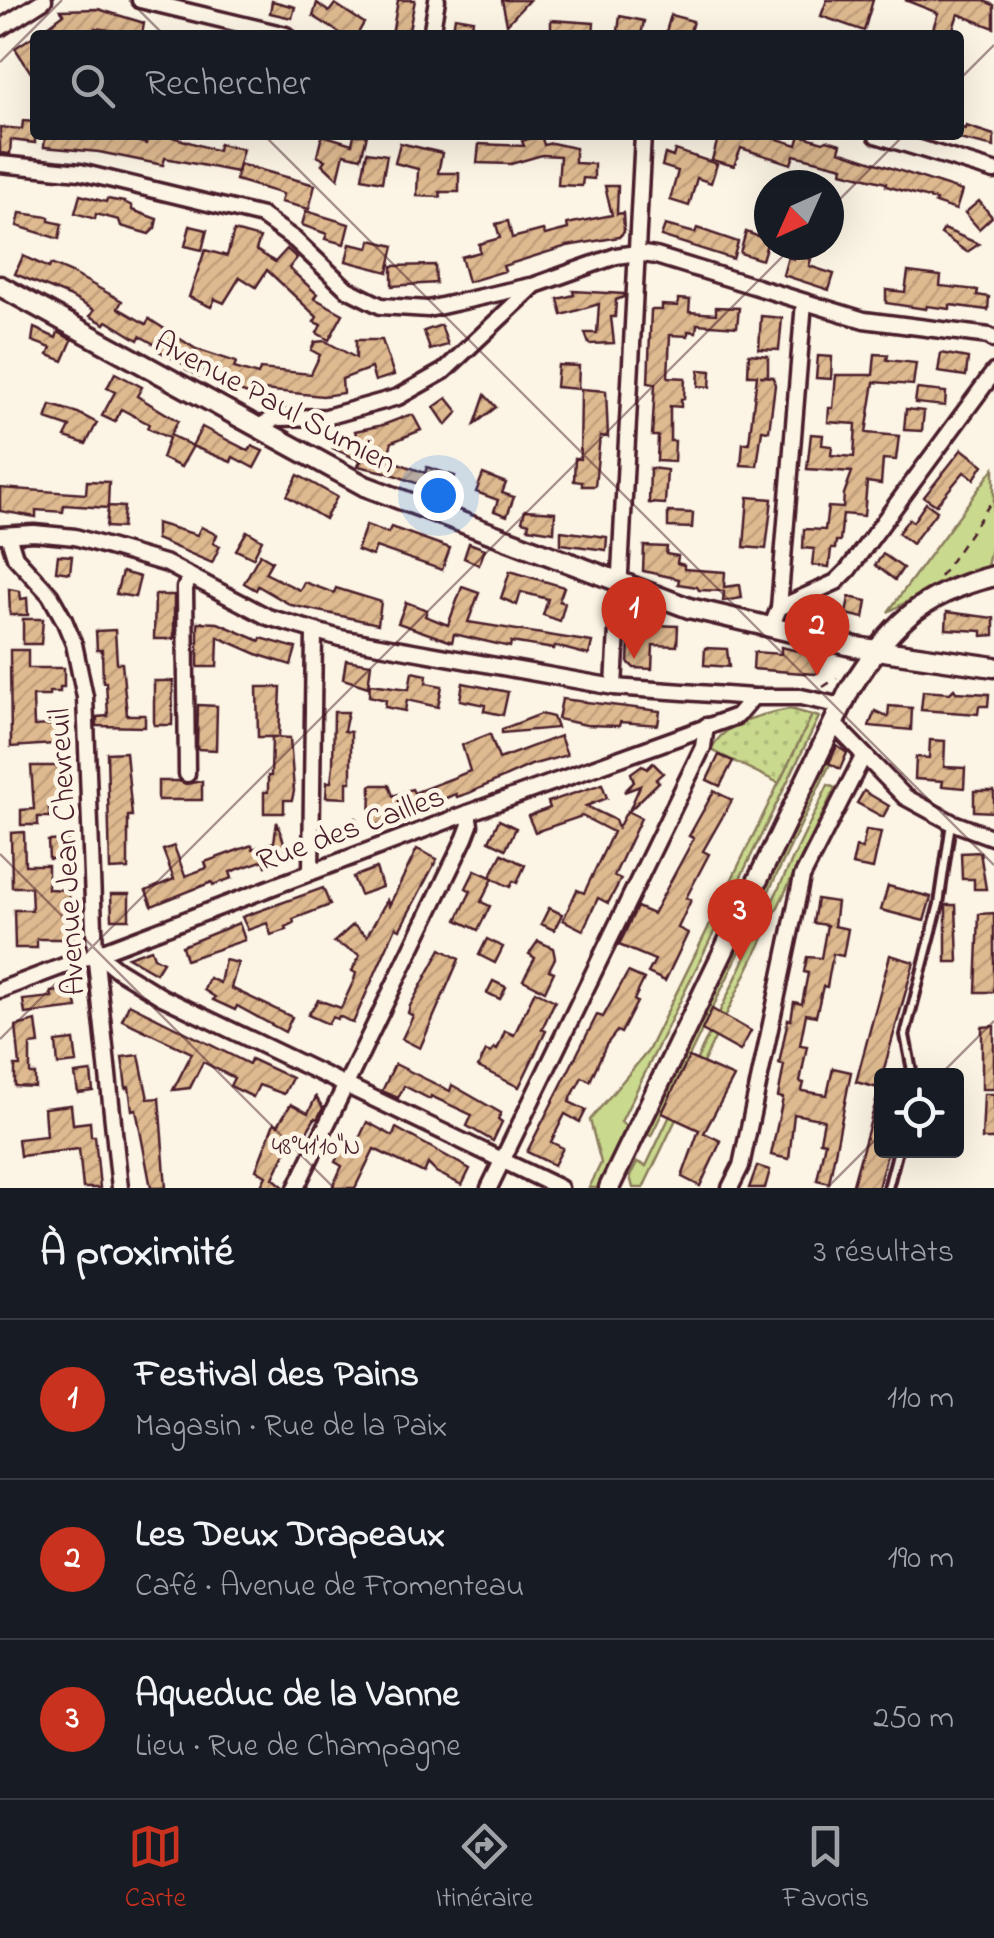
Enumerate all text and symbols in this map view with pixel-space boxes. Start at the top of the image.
search box [30,30,964,140]
text: Rechercher [145,57,311,113]
icon: search [65,58,120,113]
north arrow [754,170,844,260]
street label: Avenue Paul Sumien [145,320,404,488]
your location [413,470,464,521]
pin: 1 [602,576,666,659]
pin: 2 [784,594,850,676]
street label: Avenue Jean Chevreuil [37,707,99,997]
street label: Rue des Cailles [251,775,452,886]
pin: 3 [708,878,772,961]
map controls [874,1068,964,1158]
button: locate [874,1068,964,1158]
text: 48°41'10"N [272,1130,360,1166]
text: À proximité [40,1223,234,1284]
text: 3 résultats [814,1230,954,1277]
text: Festival des Pains [135,1348,419,1404]
text: 1 [67,1376,78,1423]
text: 110 m [887,1376,954,1423]
text: Magasin · Rue de la Paix [135,1404,447,1451]
text: Les Deux Drapeaux [135,1508,445,1564]
text: 2 [65,1536,80,1583]
text: 190 m [888,1536,954,1583]
text: Café · Avenue de Fromenteau [135,1564,524,1611]
text: Aqueduc de la Vanne [135,1668,459,1724]
text: 3 [66,1696,79,1743]
text: 250 m [873,1696,954,1743]
text: Lieu · Rue de Champagne [135,1724,461,1771]
tab: Carte [125,1819,186,1920]
tab: Itinéraire [436,1819,533,1920]
tab: Favoris [783,1819,869,1920]

